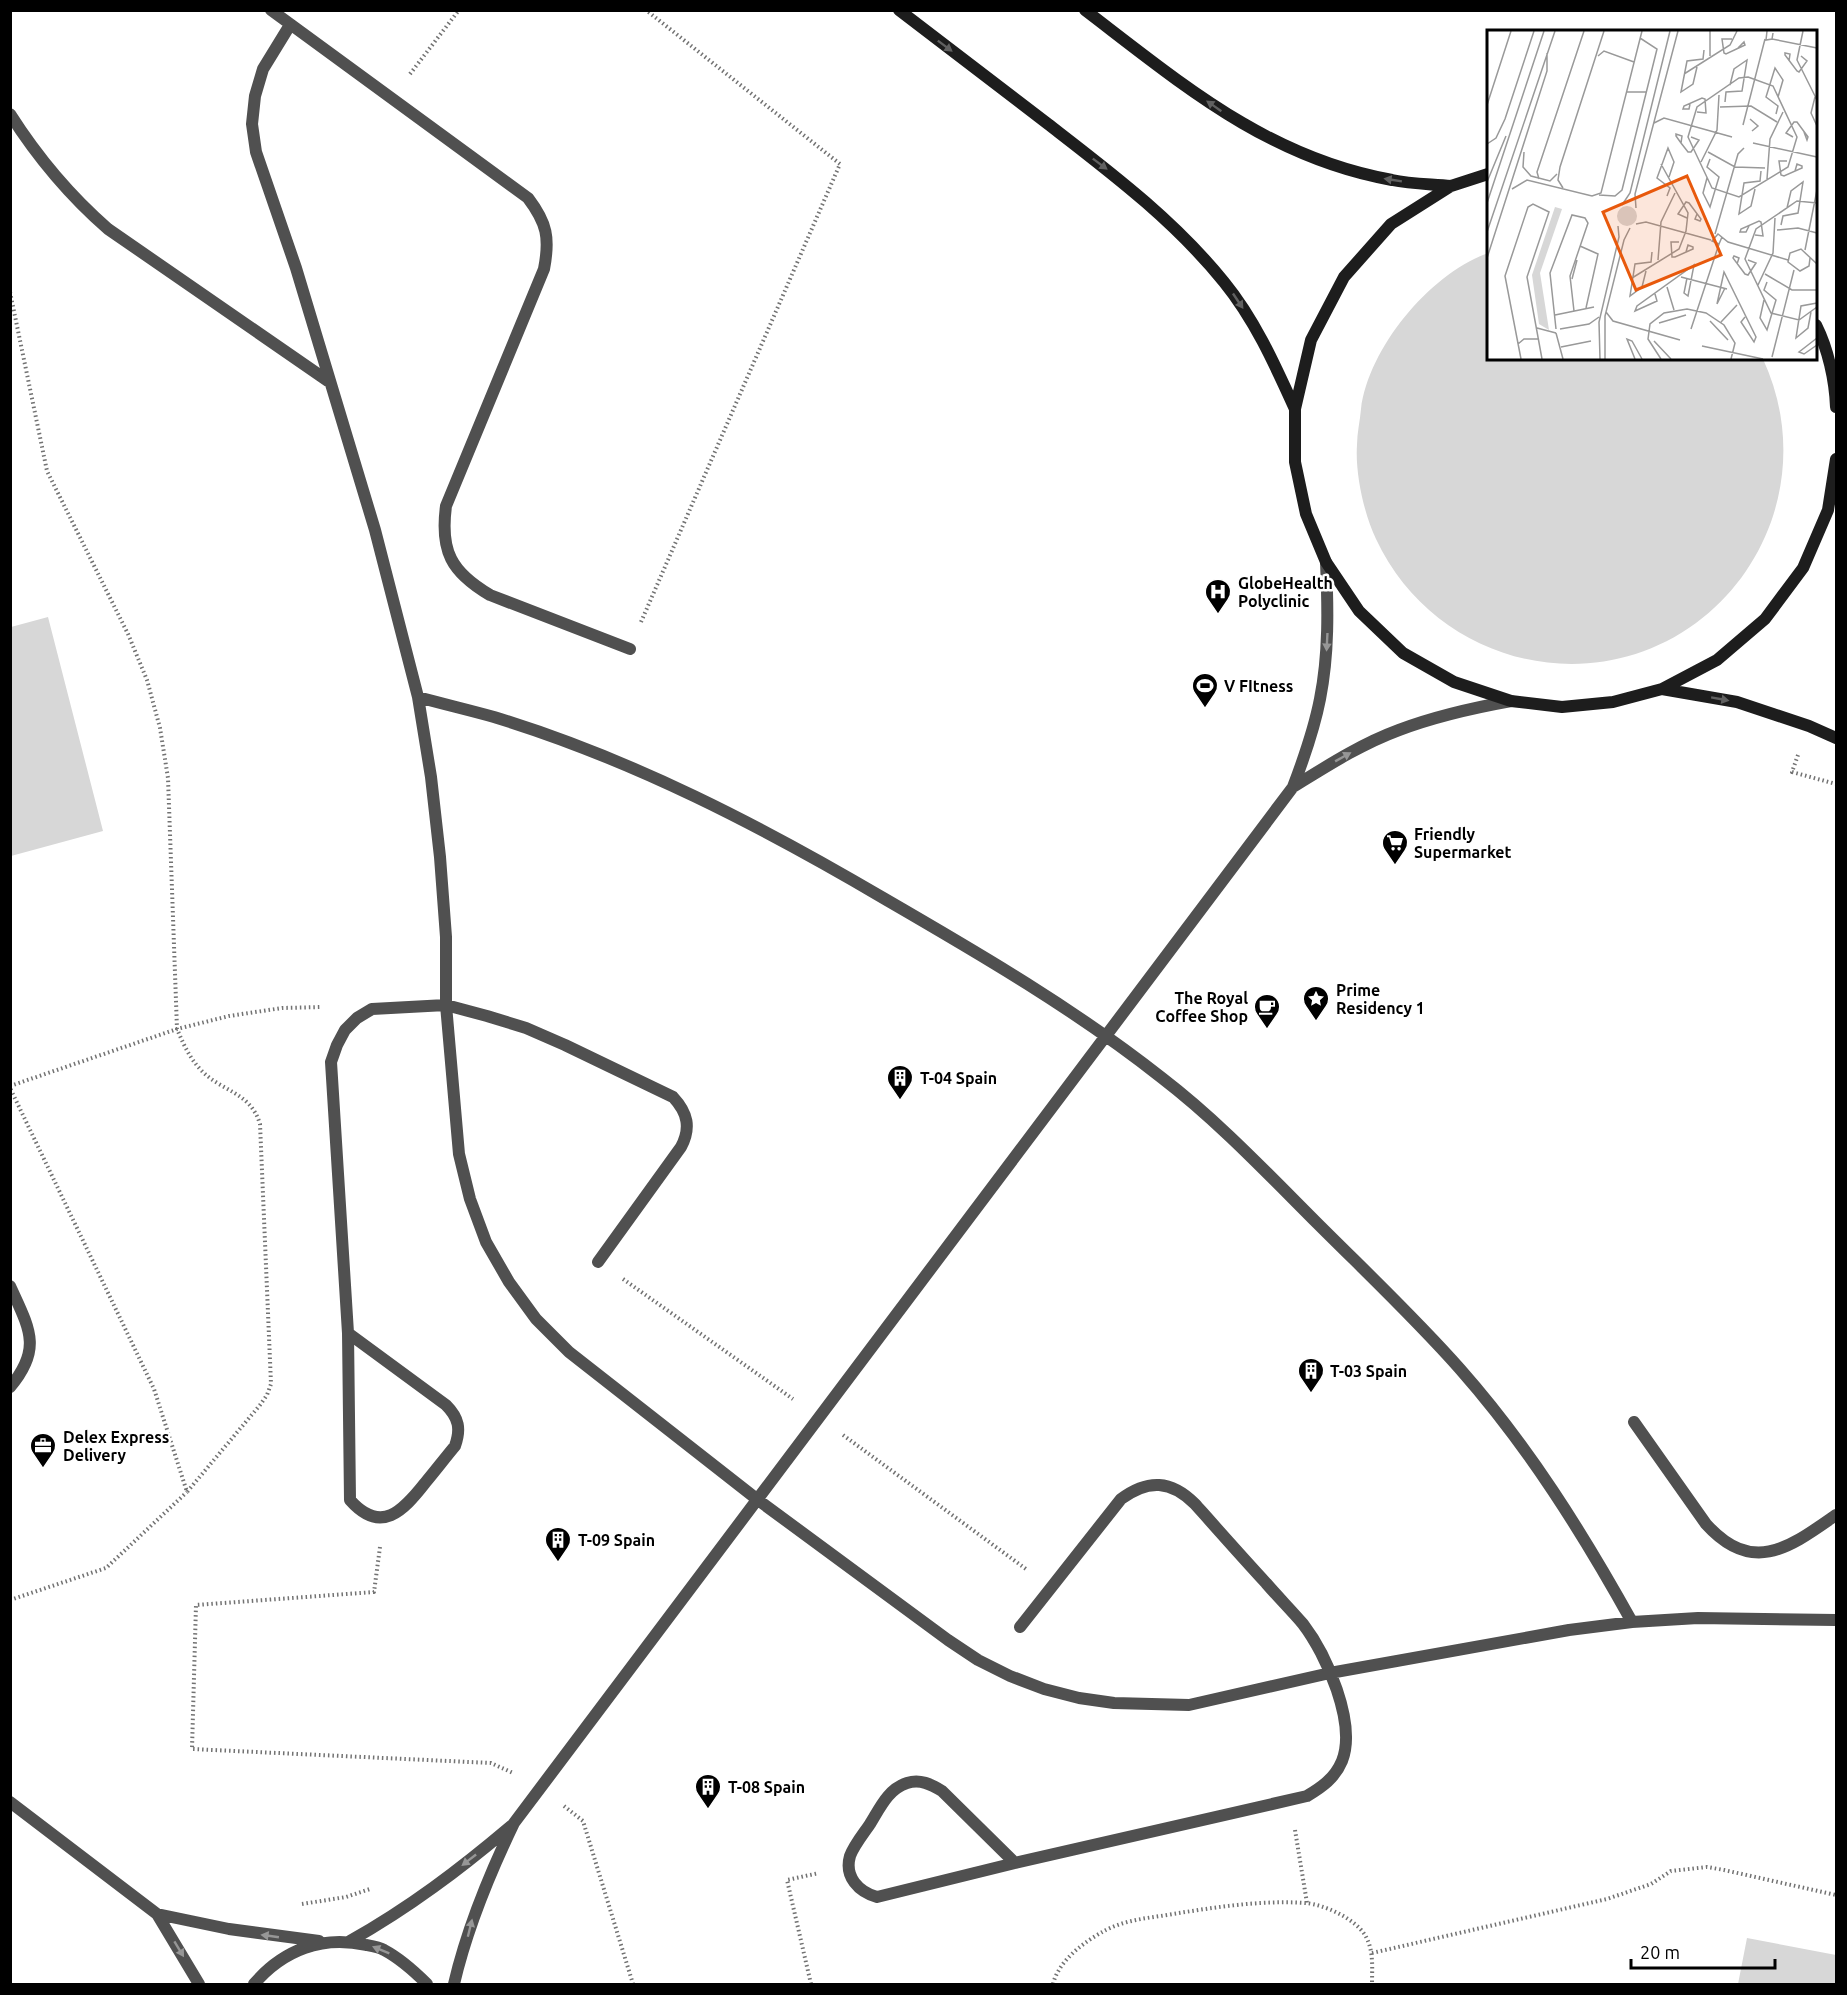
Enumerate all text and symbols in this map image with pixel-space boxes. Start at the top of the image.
inset map [1487,30,1817,360]
one-way arrow [937,40,953,52]
one-way arrow [1206,100,1222,112]
one-way arrow [1092,158,1108,170]
one-way arrow [1383,175,1402,184]
one-way arrow [1232,293,1243,310]
place label: GlobeHealth Polyclinic [1238,574,1333,610]
hospital icon: GlobeHealth Polyclinic [1203,577,1233,615]
one-way arrow [1322,632,1331,651]
sports icon: V FItness [1190,671,1220,709]
place label: V FItness [1224,677,1293,695]
one-way arrow [1710,695,1729,704]
one-way arrow [1335,752,1352,762]
place label: Friendly Supermarket [1414,825,1512,861]
supermarket icon: Friendly Supermarket [1380,828,1410,866]
place label: Prime Residency 1 [1336,981,1425,1017]
place icon: Prime Residency 1 [1301,984,1331,1022]
place label: The Royal Coffee Shop [1155,989,1248,1025]
cafe icon: The Royal Coffee Shop [1252,992,1282,1030]
building icon: T-04 Spain [885,1063,915,1101]
place label: T-04 Spain [920,1069,997,1087]
building icon: T-03 Spain [1296,1356,1326,1394]
place label: T-03 Spain [1330,1362,1407,1380]
place label: Delex Express Delivery [63,1428,169,1464]
office icon: Delex Express Delivery [28,1431,58,1469]
building icon: T-09 Spain [543,1525,573,1563]
place label: T-09 Spain [578,1531,655,1549]
building icon: T-08 Spain [693,1772,723,1810]
place label: T-08 Spain [728,1778,805,1796]
one-way arrow [462,1854,477,1866]
one-way arrow [465,1919,475,1937]
one-way arrow [260,1931,279,1940]
scale bar [1631,1932,1775,1970]
one-way arrow [174,1941,185,1957]
text: 20 m [1640,1942,1680,1962]
one-way arrow [372,1945,390,1955]

